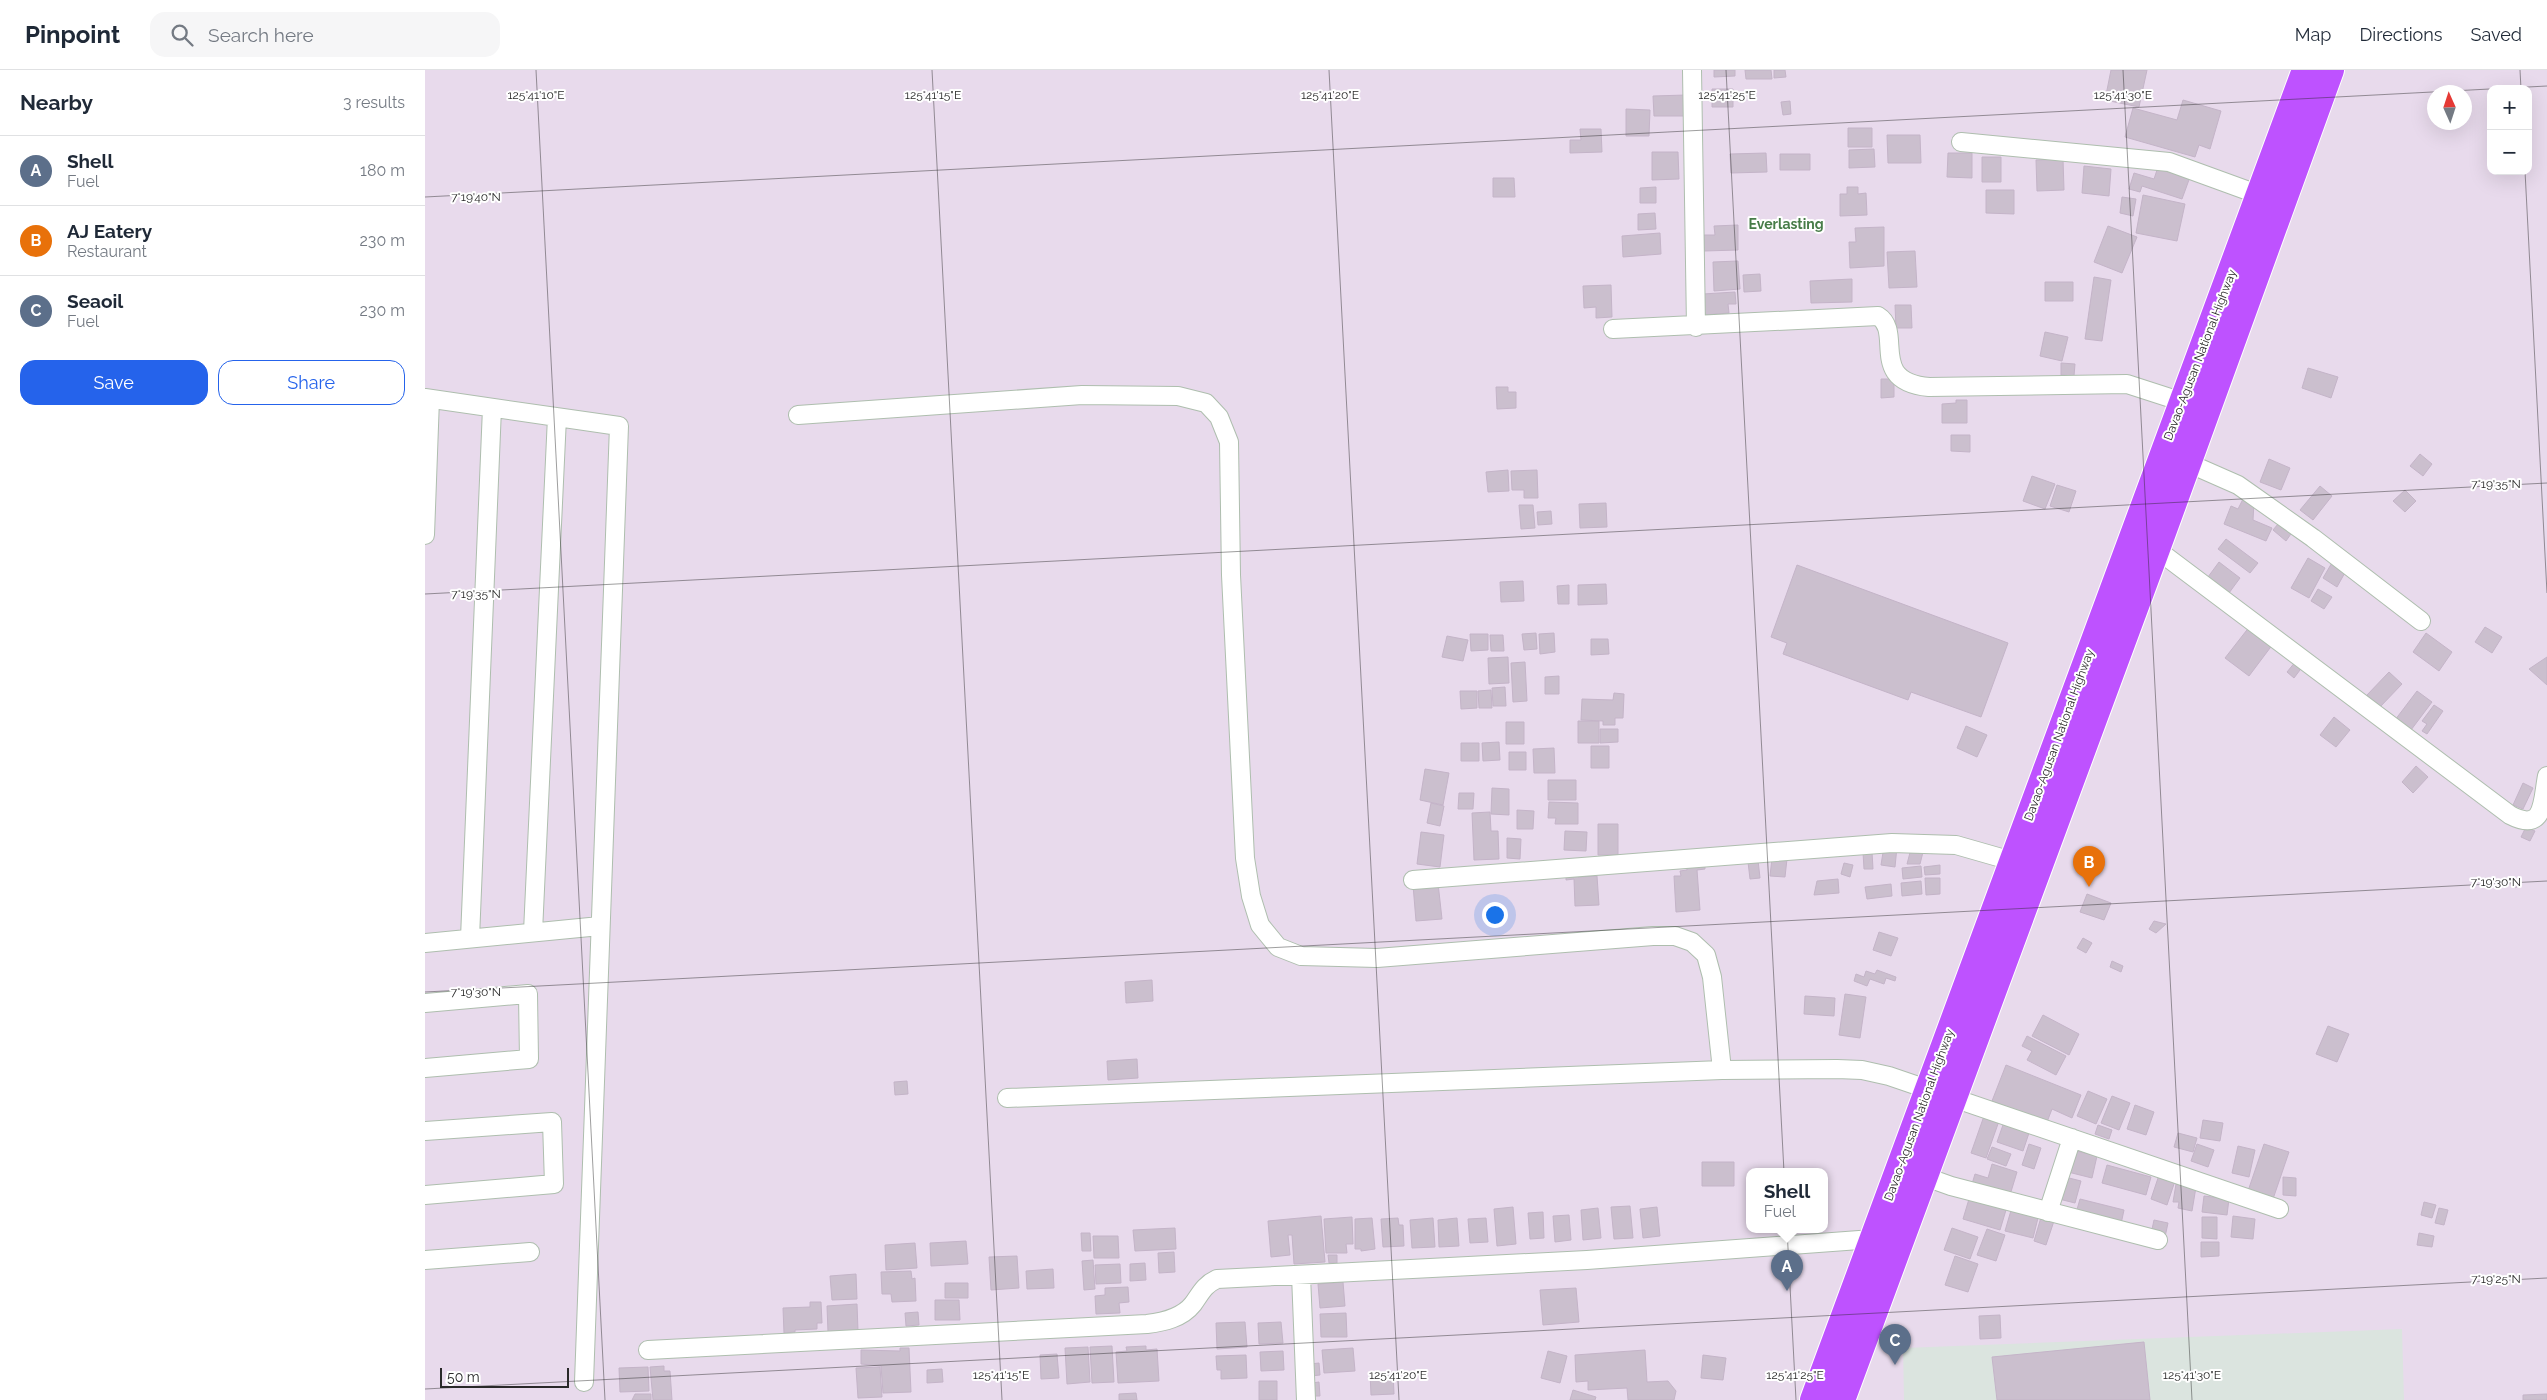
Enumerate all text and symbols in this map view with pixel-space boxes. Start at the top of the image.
search box [150,12,500,57]
text: Pinpoint [25,20,120,49]
icon: search [168,21,196,49]
text: Search here [208,24,314,46]
text: Map [2295,24,2331,45]
text: Directions [2359,24,2443,45]
text: Saved [2471,24,2522,45]
north arrow [2427,85,2472,130]
map controls [2487,85,2532,175]
button: + [2487,85,2532,130]
text: 125°41'10"E [507,88,565,102]
text: 125°41'15"E [905,88,961,102]
text: 125°41'20"E [1301,88,1359,102]
text: 125°41'25"E [1698,88,1756,102]
text: 125°41'30"E [2094,88,2152,102]
text: Nearby [20,90,93,115]
text: 3 results [343,93,405,112]
button: − [2487,130,2532,175]
text: Shell [67,150,114,172]
text: A [31,161,41,180]
text: 180 m [360,161,405,180]
text: Fuel [67,172,99,191]
text: 7°19'40"N [451,190,501,204]
district label: Everlasting [1748,216,1824,232]
text: AJ Eatery [67,220,152,242]
text: B [31,231,41,250]
text: 230 m [360,231,405,250]
text: Restaurant [67,242,147,261]
street label: Davao-Agusan National Highway [2161,267,2239,442]
text: Seaoil [67,290,123,312]
text: C [31,301,41,320]
text: 230 m [360,301,405,320]
text: Fuel [67,312,99,331]
button: Save [20,360,208,405]
button: Share [218,360,405,405]
text: 7°19'35"N [2471,477,2521,491]
text: 7°19'35"N [451,587,501,601]
street label: Davao-Agusan National Highway [2021,647,2097,823]
pin: B [2073,846,2105,887]
text: 7°19'30"N [2471,875,2521,889]
your location [1482,902,1508,928]
text: 7°19'30"N [451,985,501,999]
street label: Davao-Agusan National Highway [1881,1027,1957,1203]
popup [1746,1168,1828,1233]
text: Shell [1764,1180,1810,1202]
text: Fuel [1764,1202,1796,1221]
pin: A [1771,1250,1803,1291]
text: 7°19'25"N [2471,1272,2521,1286]
pin: C [1879,1324,1911,1365]
scale bar [440,1365,569,1388]
text: 125°41'15"E [973,1368,1029,1382]
text: 125°41'20"E [1369,1368,1427,1382]
text: 125°41'25"E [1766,1368,1824,1382]
text: 125°41'30"E [2163,1368,2221,1382]
text: 50 m [447,1369,480,1385]

